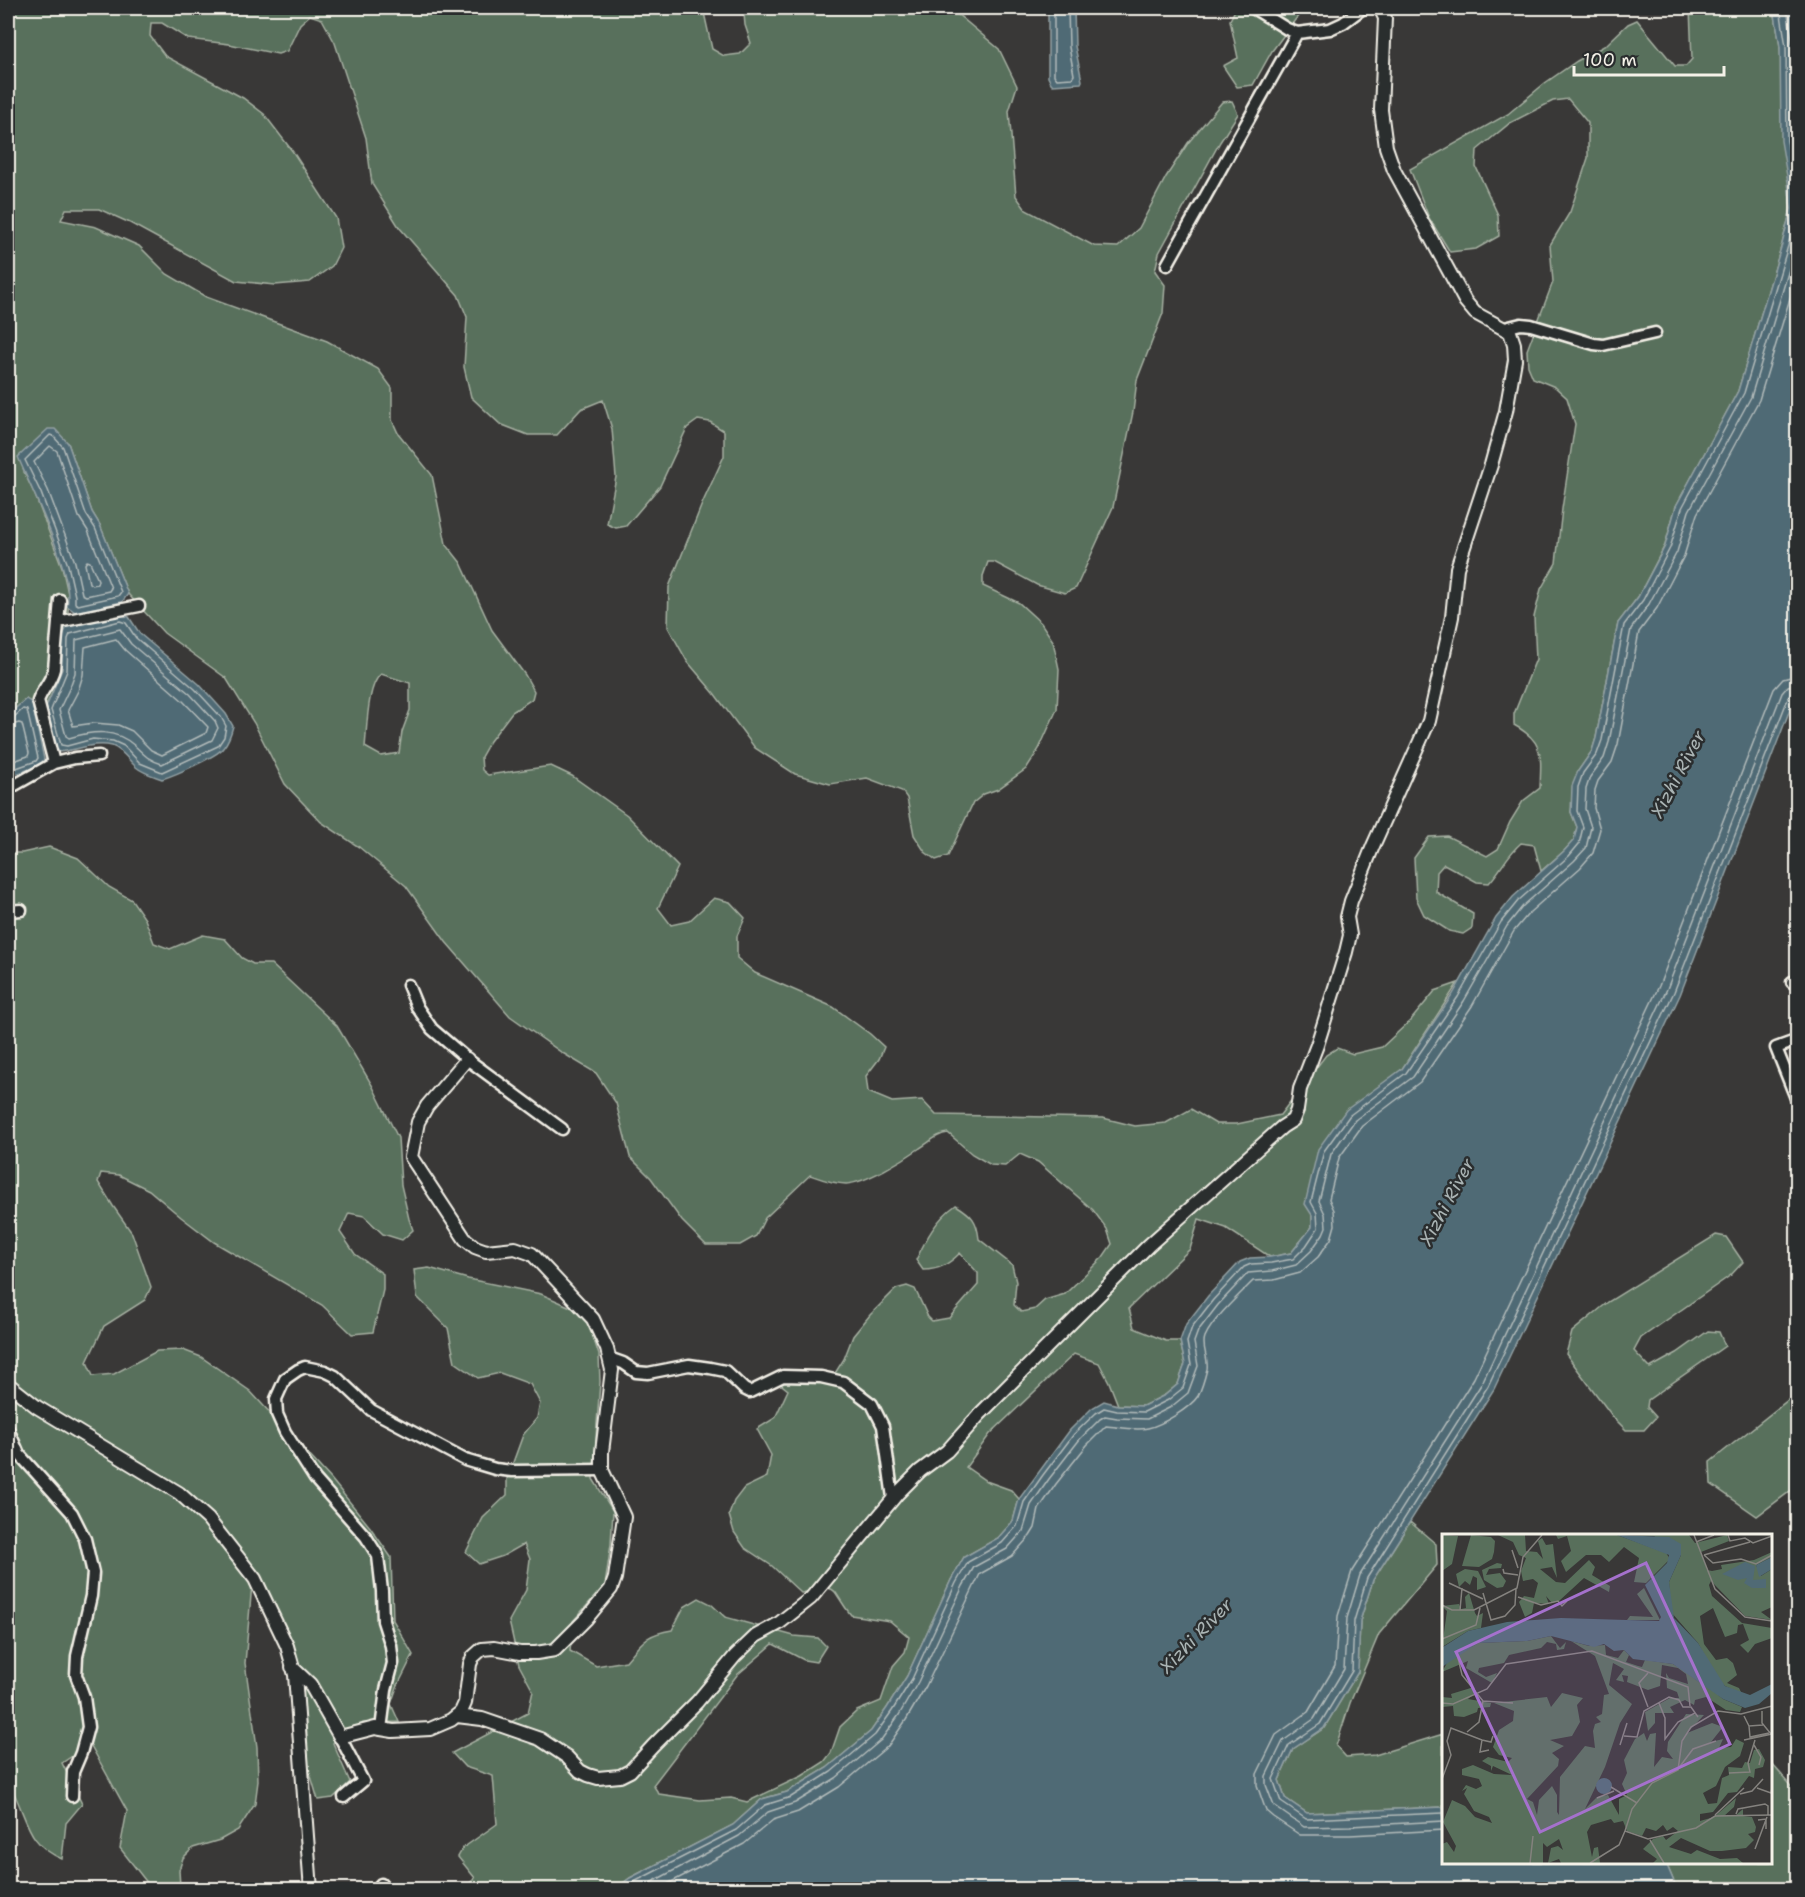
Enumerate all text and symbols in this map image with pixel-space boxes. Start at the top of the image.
scale bar [1574,39,1724,77]
text: 100 m [1583,48,1637,72]
water label: Xizhi River [1645,726,1711,823]
water label: Xizhi River [1414,1154,1480,1251]
inset map [1442,1534,1772,1864]
water label: Xizhi River [1153,1593,1238,1679]

